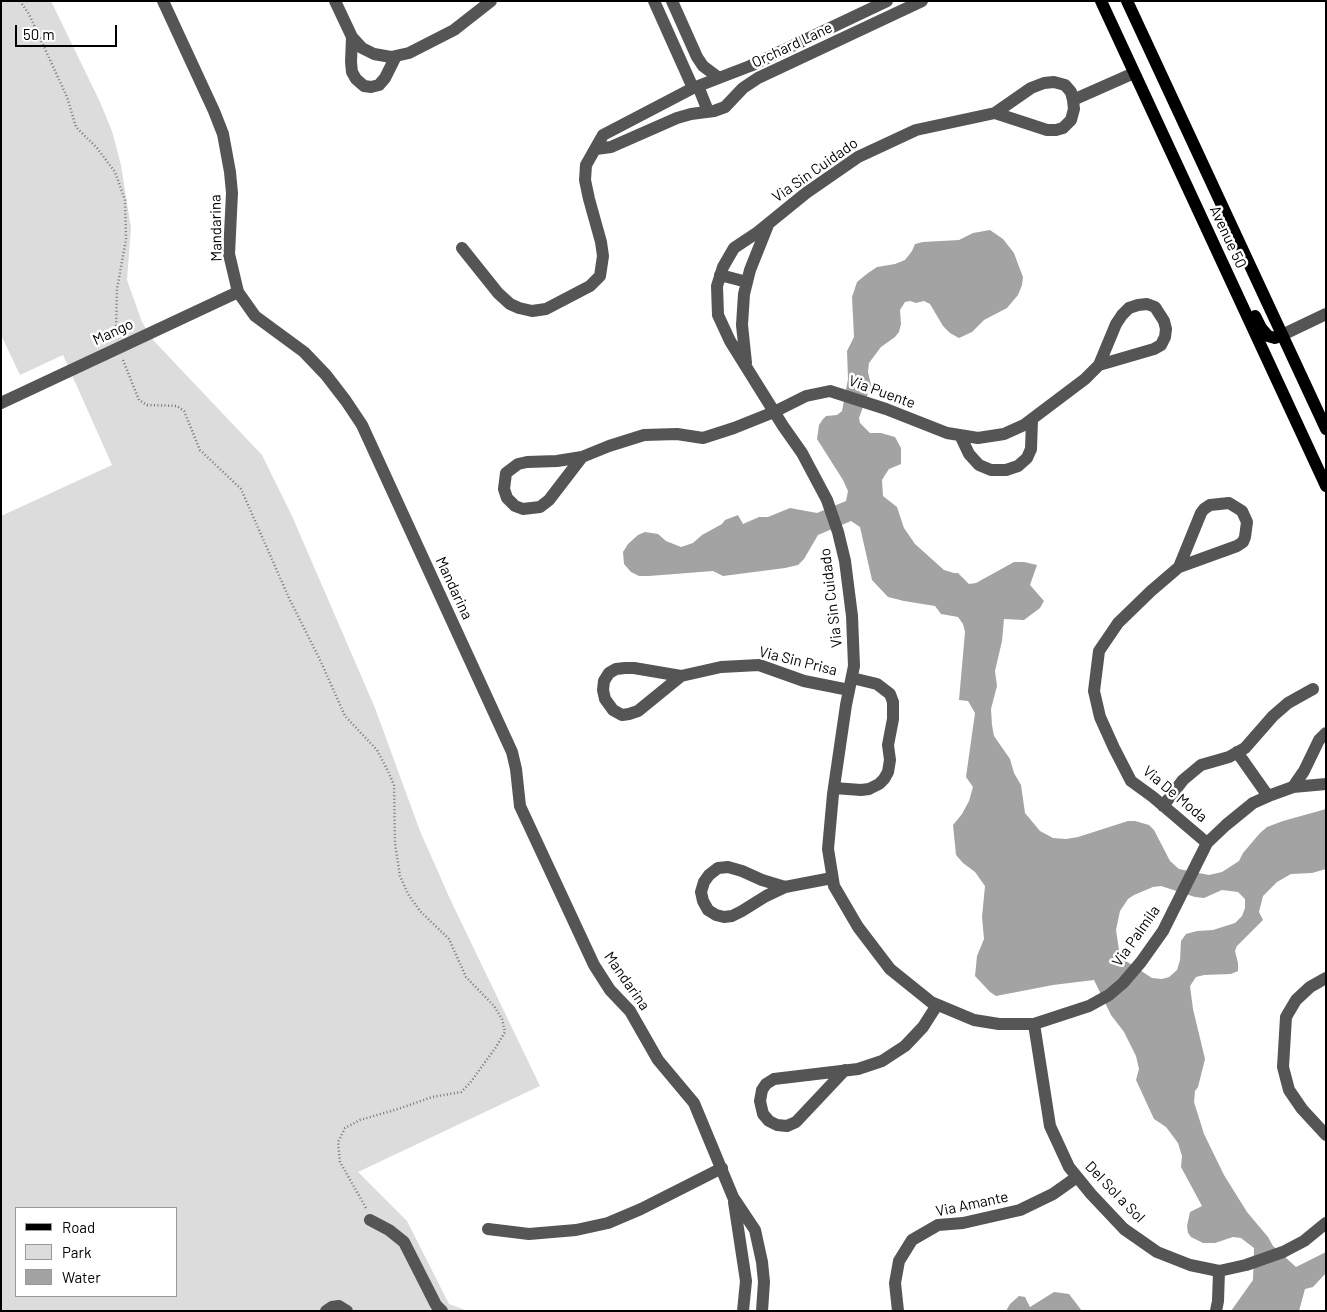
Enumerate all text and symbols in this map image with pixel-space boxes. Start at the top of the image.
scale bar [18,15,120,47]
street label: Orchard Lane [749,18,835,72]
text: 50 m [23,25,55,43]
street label: Via Sin Cuidado [769,134,861,206]
street label: Mandarina [206,194,226,262]
street label: Avenue 50 [1206,203,1250,271]
street label: Mango [90,315,136,349]
street label: Via Puente [846,372,918,412]
street label: Via Sin Cuidado [816,547,846,649]
street label: Mandarina [432,554,476,622]
street label: Via Sin Prisa [757,643,839,679]
street label: Via De Moda [1139,762,1211,826]
street label: Via Palmila [1108,902,1164,970]
street label: Mandarina [600,948,654,1014]
street label: Del Sol a Sol [1081,1158,1149,1226]
street label: Via Amante [934,1188,1010,1220]
legend [15,1207,178,1297]
text: Road [62,1218,95,1236]
text: Park [62,1243,91,1261]
text: Water [62,1268,101,1286]

